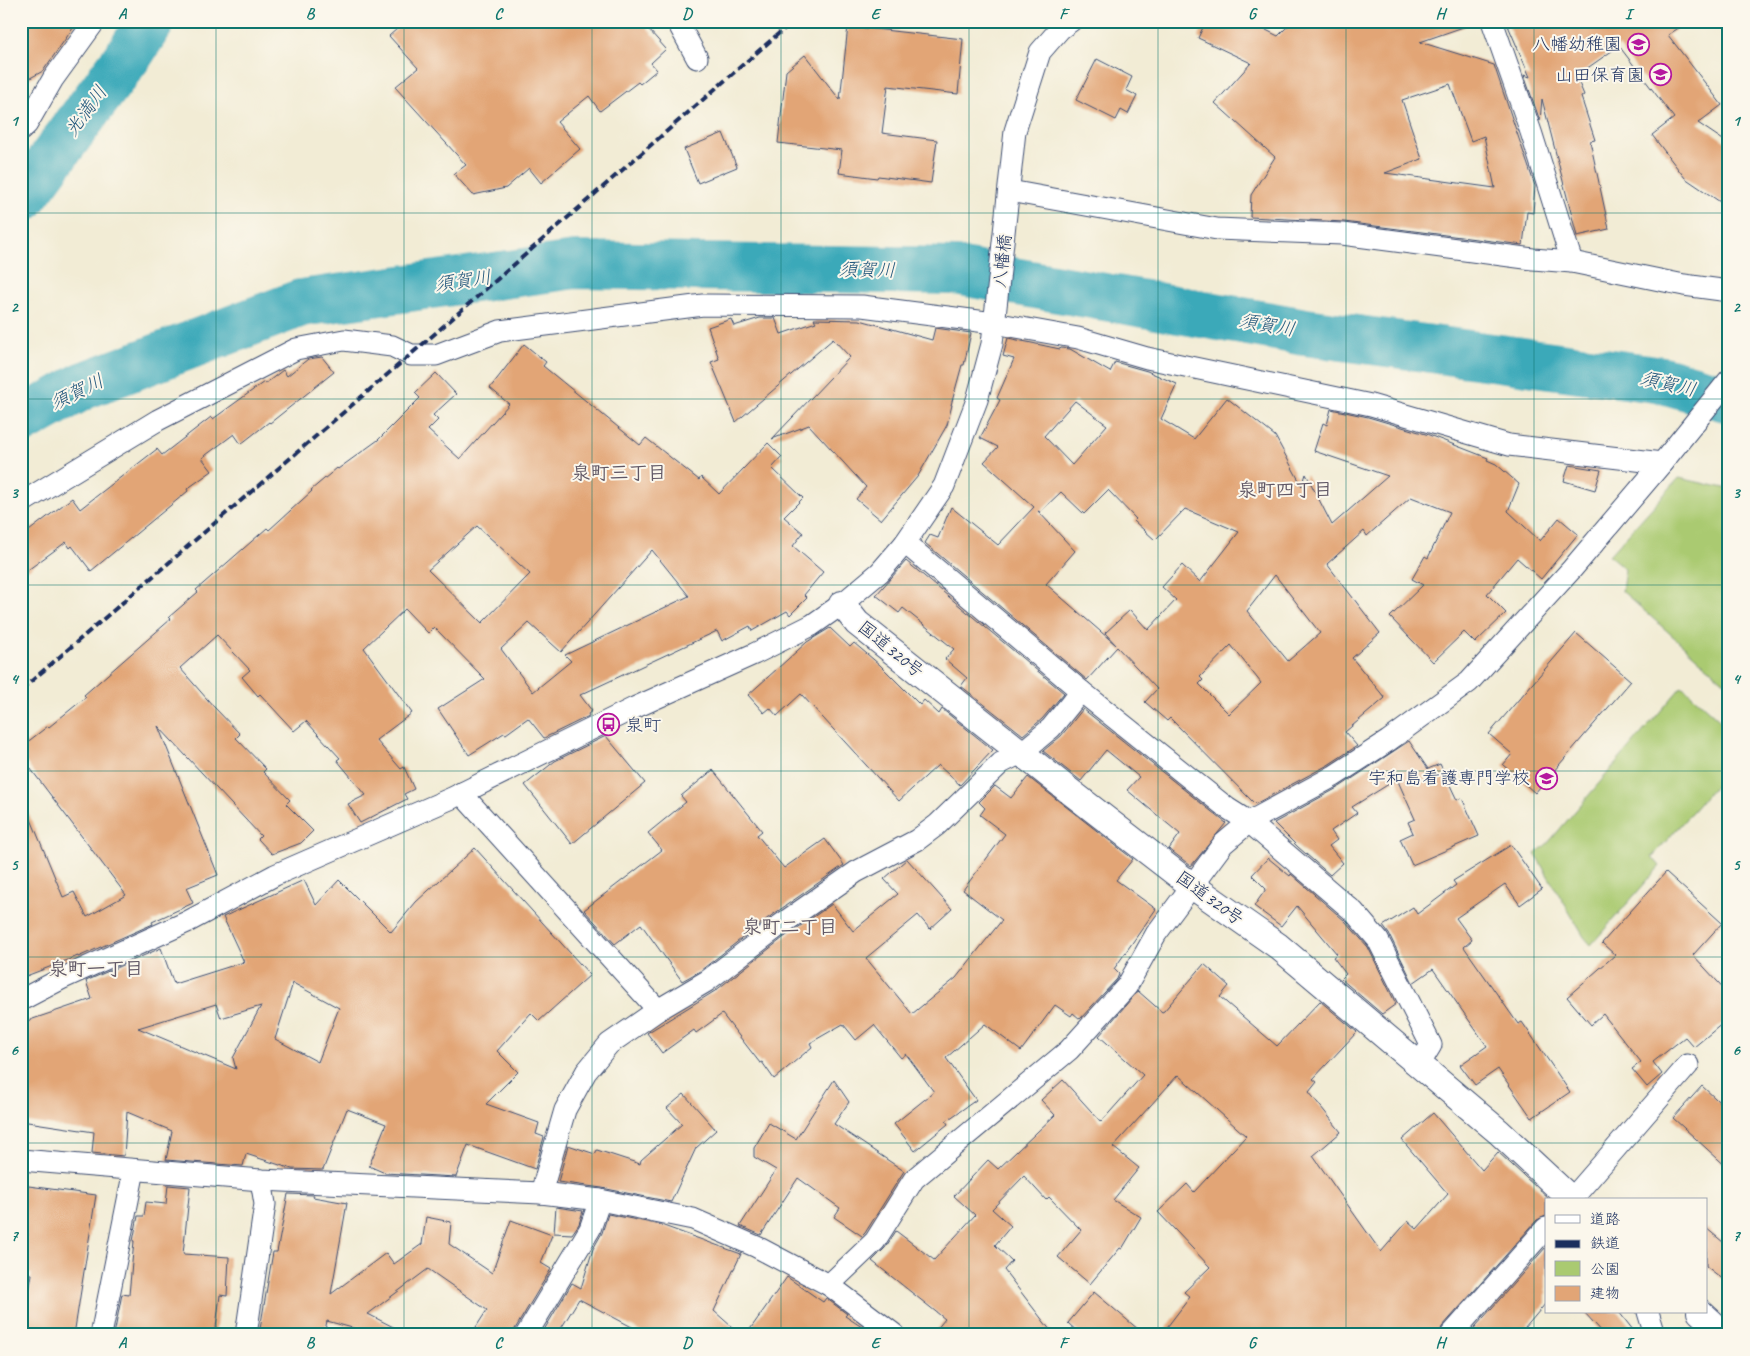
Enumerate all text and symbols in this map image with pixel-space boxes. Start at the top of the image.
text: A [118,4,128,24]
text: B [306,4,316,24]
text: C [494,4,504,24]
text: D [682,4,693,24]
text: E [871,4,882,24]
text: F [1059,4,1070,24]
text: G [1248,4,1258,24]
text: H [1435,4,1447,24]
text: I [1625,4,1635,24]
school or university icon: 八幡幼稚園 [1626,32,1650,56]
place label: 八幡幼稚園 [1532,33,1622,55]
school or university icon: 山田保育園 [1649,63,1673,87]
place label: 山田保育園 [1555,64,1645,86]
water label: 光満川 [60,81,112,141]
text: 1 [10,111,19,131]
text: 1 [1732,111,1741,131]
street label: 八幡橋 [988,233,1016,289]
water label: 須賀川 [838,258,896,282]
water label: 須賀川 [433,265,493,297]
text: 2 [10,297,19,317]
text: 2 [1732,297,1741,317]
water label: 須賀川 [1237,308,1297,342]
water label: 須賀川 [1638,366,1698,402]
water label: 須賀川 [46,369,108,415]
district label: 泉町三丁目 [571,461,667,485]
district label: 泉町四丁目 [1237,478,1333,502]
text: 3 [10,483,19,503]
text: 3 [1732,483,1741,503]
street label: 国道320号 [854,616,928,682]
text: 4 [10,669,19,689]
text: 4 [1732,669,1741,689]
bus stop icon: 泉町 [597,713,621,737]
place label: 泉町 [625,714,661,736]
school or university icon: 宇和島看護専門学校 [1534,766,1558,790]
place label: 宇和島看護専門学校 [1368,767,1530,789]
text: 5 [11,855,20,875]
text: 5 [1733,855,1742,875]
street label: 国道320号 [1172,866,1248,930]
district label: 泉町二丁目 [742,915,838,939]
district label: 泉町一丁目 [48,957,144,981]
text: 6 [10,1040,19,1060]
text: 6 [1732,1040,1741,1060]
legend [1545,1198,1708,1314]
text: 道路 [1590,1210,1620,1229]
text: 7 [10,1226,19,1246]
text: 7 [1732,1226,1741,1246]
text: 鉄道 [1590,1234,1620,1253]
text: 公園 [1590,1260,1620,1279]
text: 建物 [1590,1284,1620,1303]
text: A [118,1333,128,1353]
text: B [306,1333,316,1353]
text: C [494,1333,504,1353]
text: D [682,1333,693,1353]
text: E [871,1333,882,1353]
text: F [1059,1333,1070,1353]
text: G [1248,1333,1258,1353]
text: H [1435,1333,1447,1353]
text: I [1625,1333,1635,1353]

